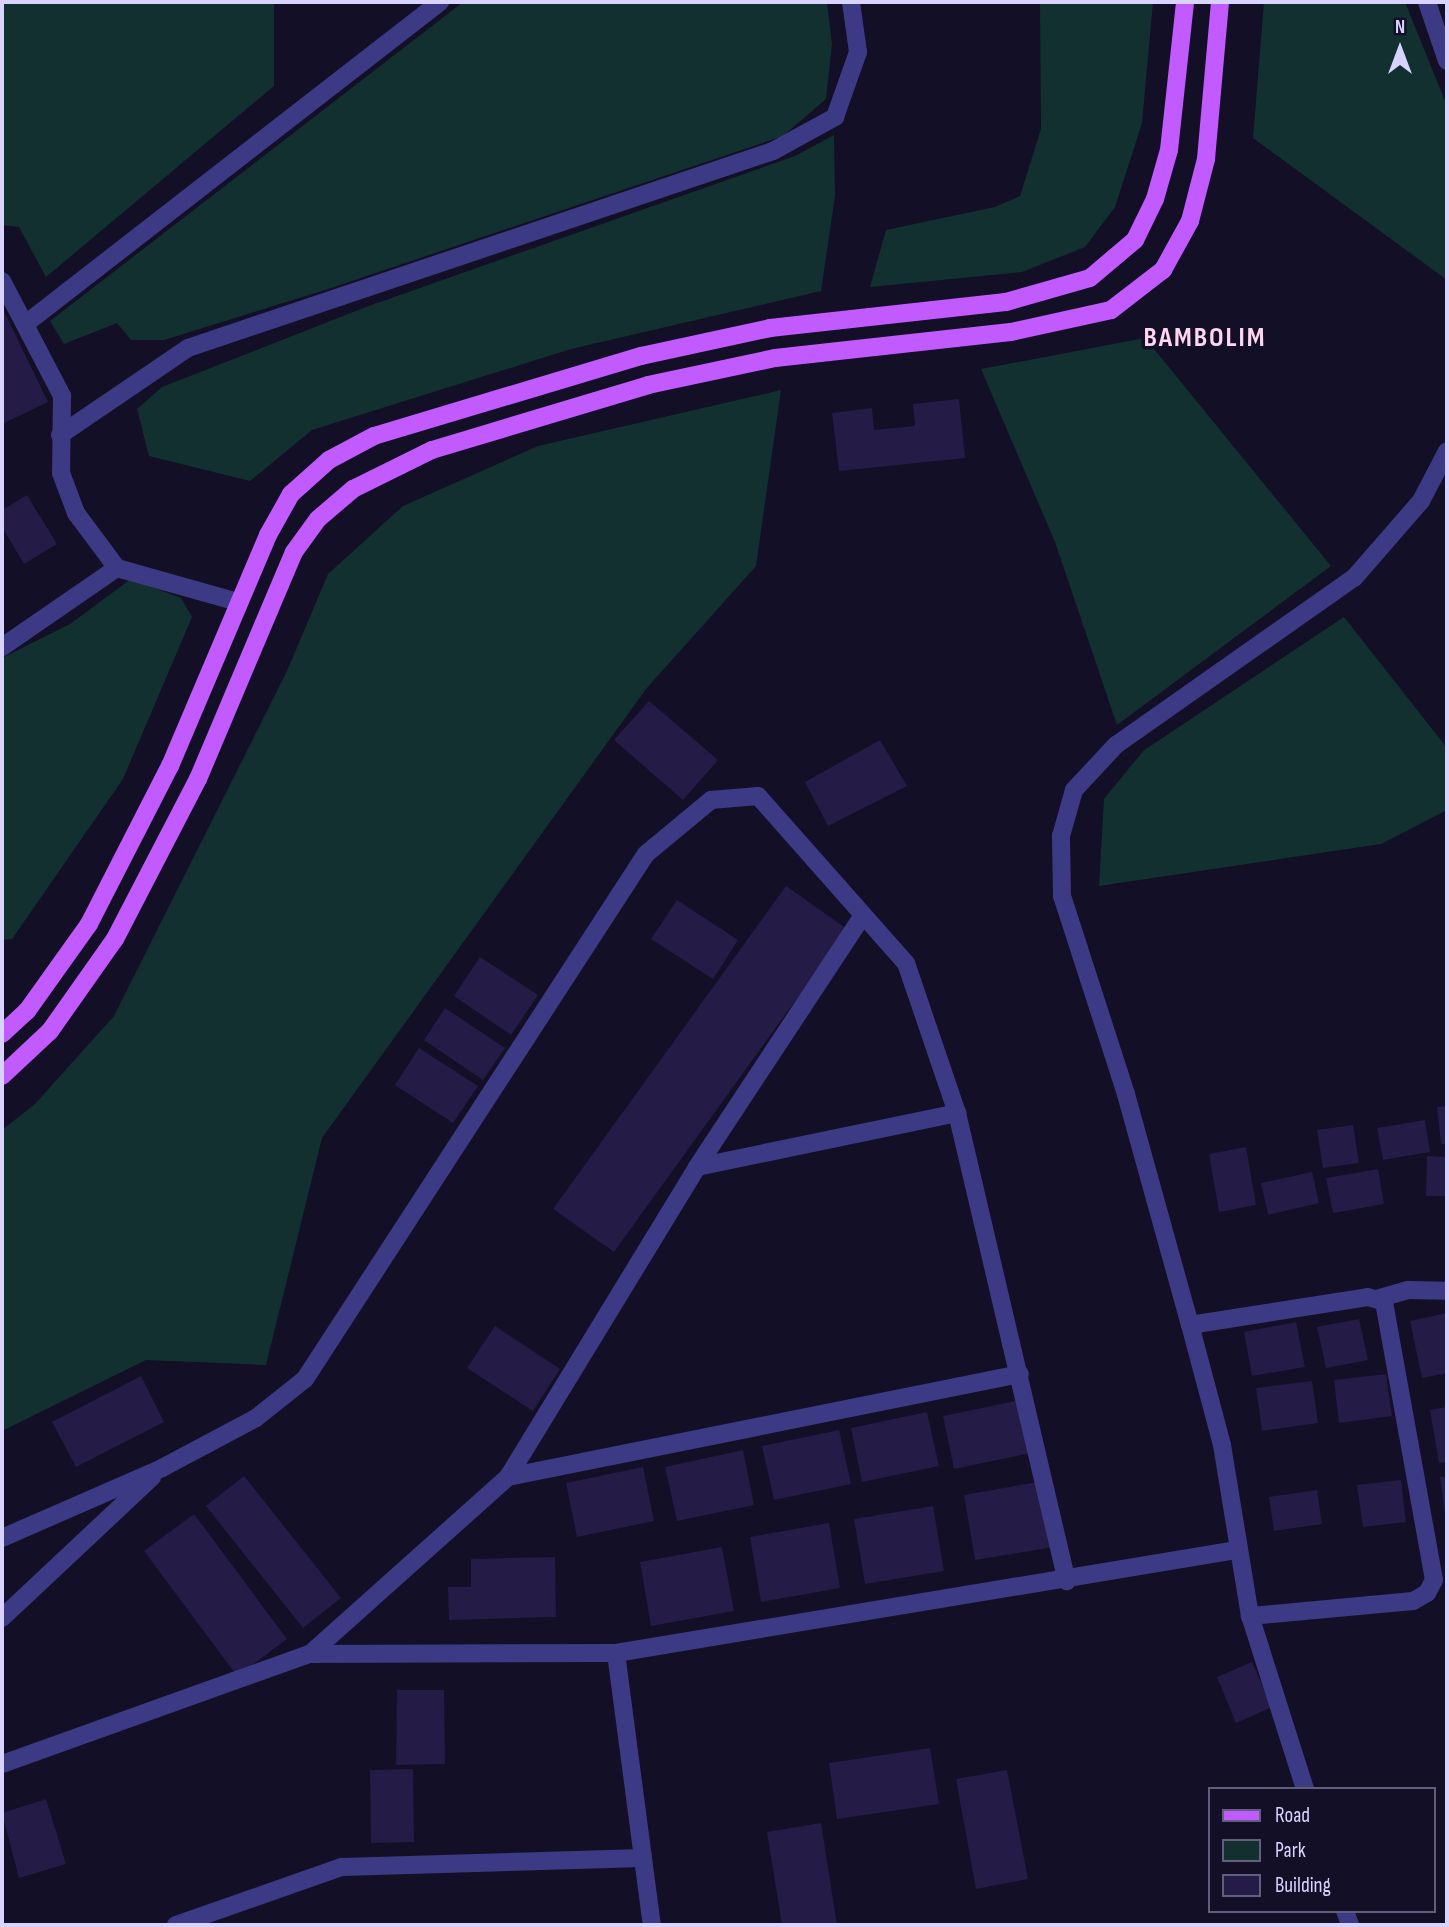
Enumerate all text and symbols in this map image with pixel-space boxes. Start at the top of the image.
north arrow [1365,14,1435,84]
text: N [1395,16,1405,39]
district label: BAMBOLIM [1144,321,1266,355]
legend [1208,1787,1435,1913]
text: Road [1275,1803,1310,1828]
text: Park [1275,1838,1306,1863]
text: Building [1275,1873,1331,1898]

